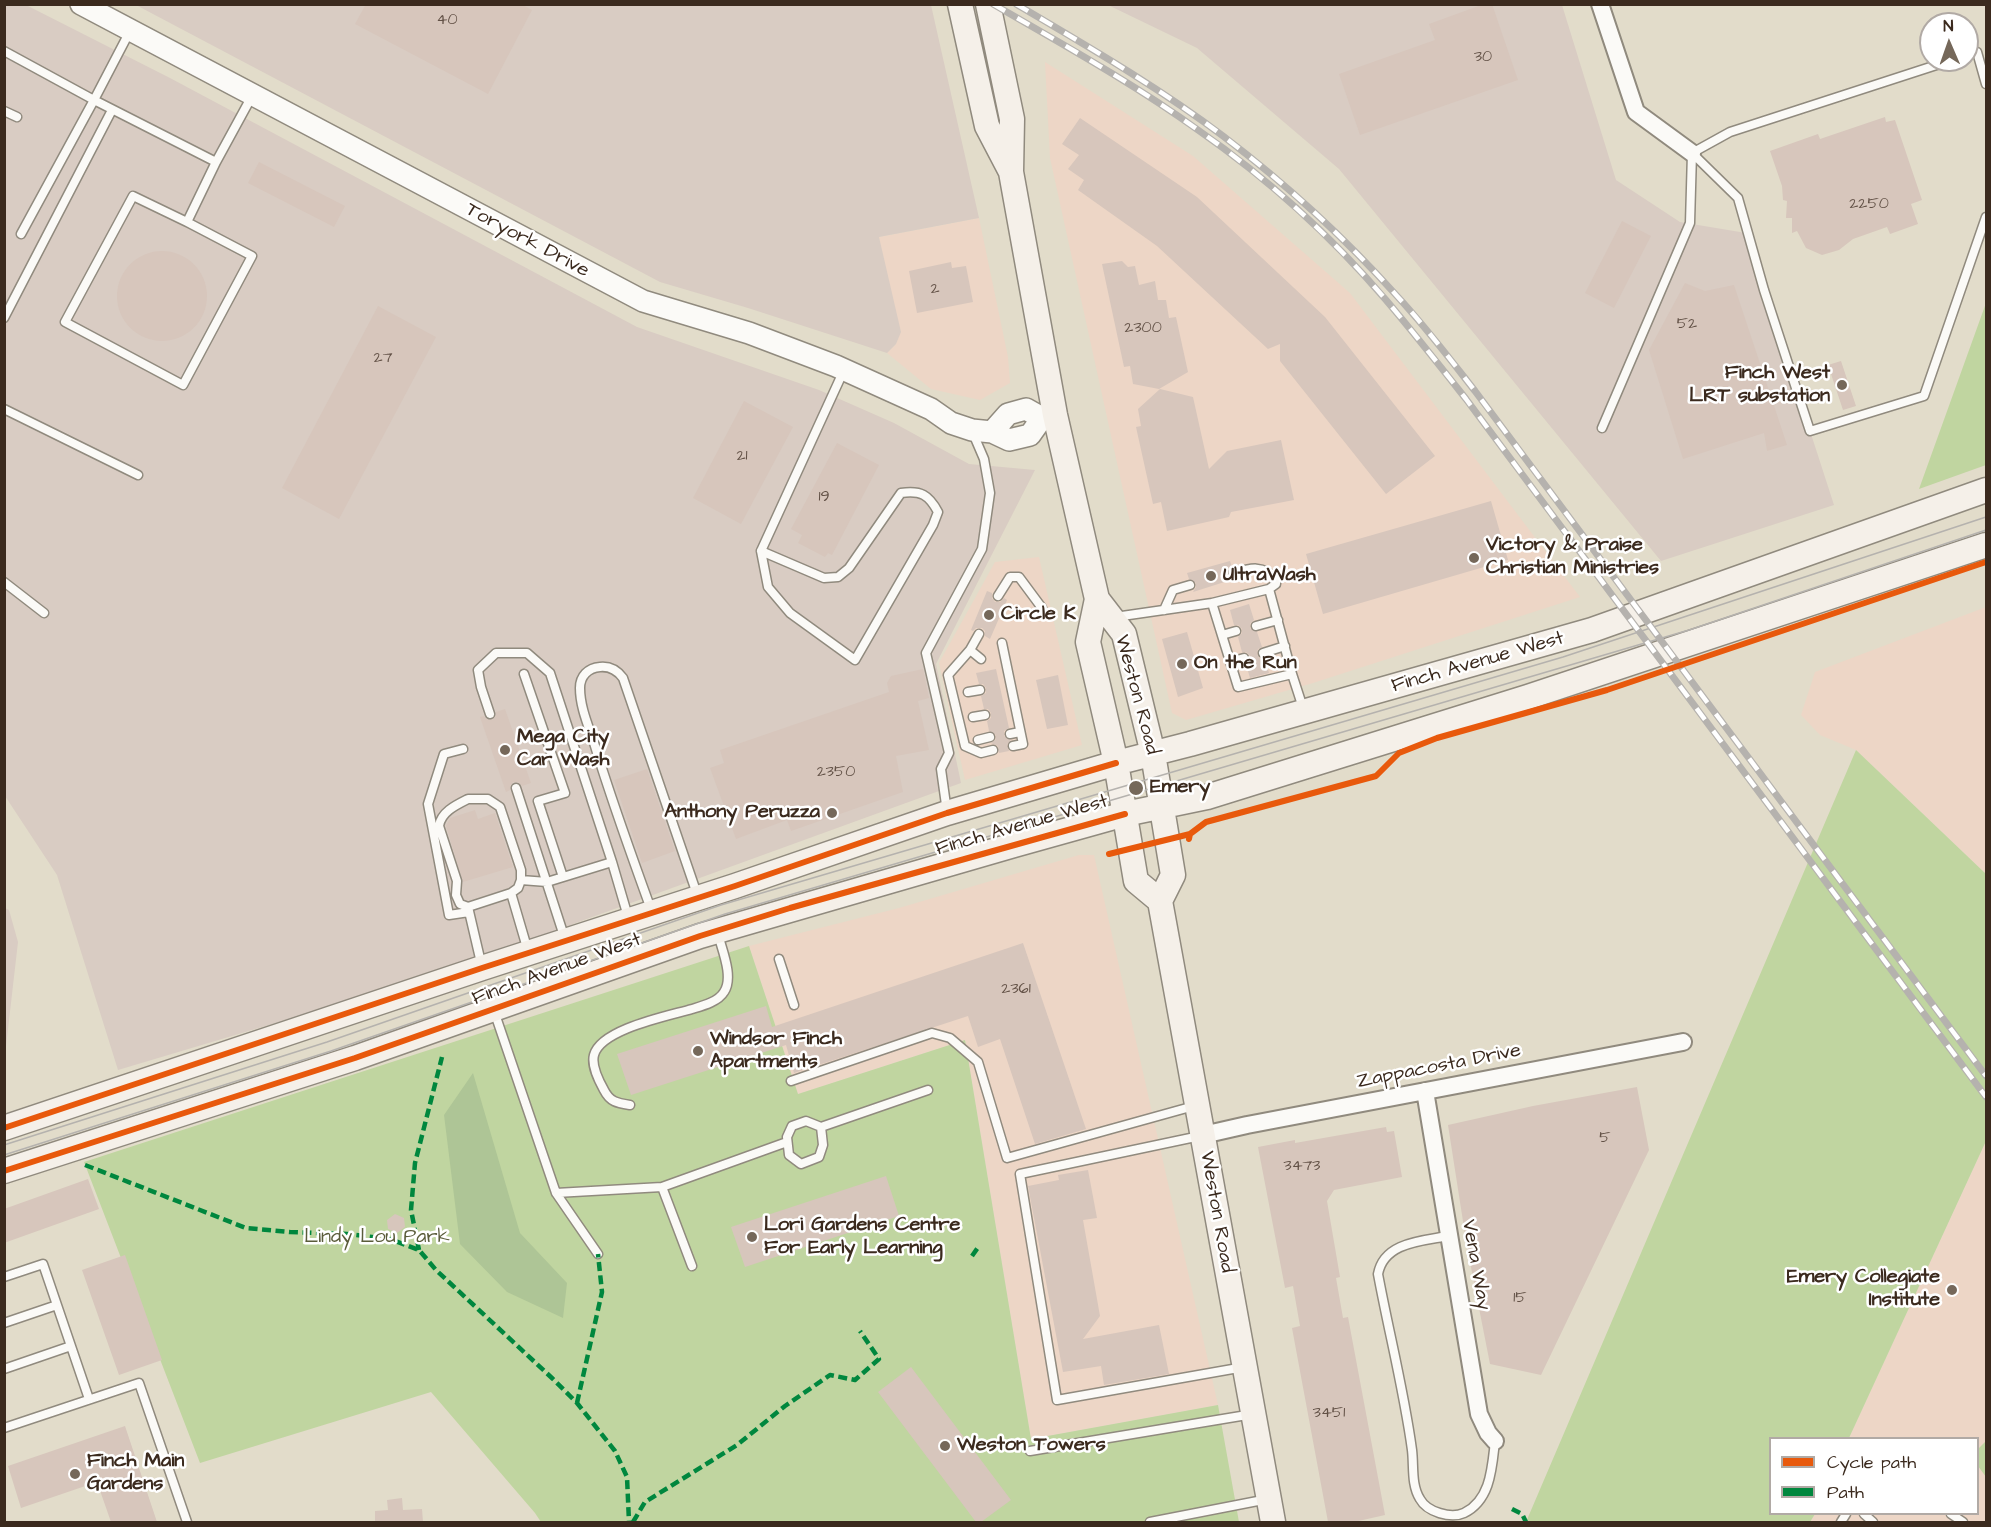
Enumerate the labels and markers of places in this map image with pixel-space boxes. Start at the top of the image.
place label: Finch West LRT substation [1689,362,1830,409]
marker: Finch West LRT substation [1835,378,1849,392]
place label: Victory & Praise Christian Ministries [1486,534,1659,581]
marker: Victory & Praise Christian Ministries [1467,551,1481,565]
place label: UltraWash [1223,564,1316,588]
marker: UltraWash [1204,569,1218,583]
place label: Circle K [1001,603,1076,627]
marker: Circle K [982,608,996,622]
place label: On the Run [1194,652,1297,676]
marker: On the Run [1175,657,1189,671]
place label: Mega City Car Wash [517,726,609,773]
marker: Mega City Car Wash [498,743,512,757]
place label: Emery [1150,776,1210,800]
marker: Emery [1127,779,1145,797]
place label: Anthony Peruzza [664,801,820,825]
marker: Anthony Peruzza [825,806,839,820]
place label: Windsor Finch Apartments [710,1028,842,1075]
marker: Windsor Finch Apartments [691,1044,705,1058]
place label: Lori Gardens Centre For Early Learning [764,1214,960,1261]
marker: Lori Gardens Centre For Early Learning [745,1230,759,1244]
place label: Emery Collegiate Institute [1787,1266,1940,1313]
marker: Emery Collegiate Institute [1945,1283,1959,1297]
place label: Weston Towers [957,1434,1106,1458]
marker: Weston Towers [938,1439,952,1453]
place label: Finch Main Gardens [87,1450,184,1497]
marker: Finch Main Gardens [68,1467,82,1481]

